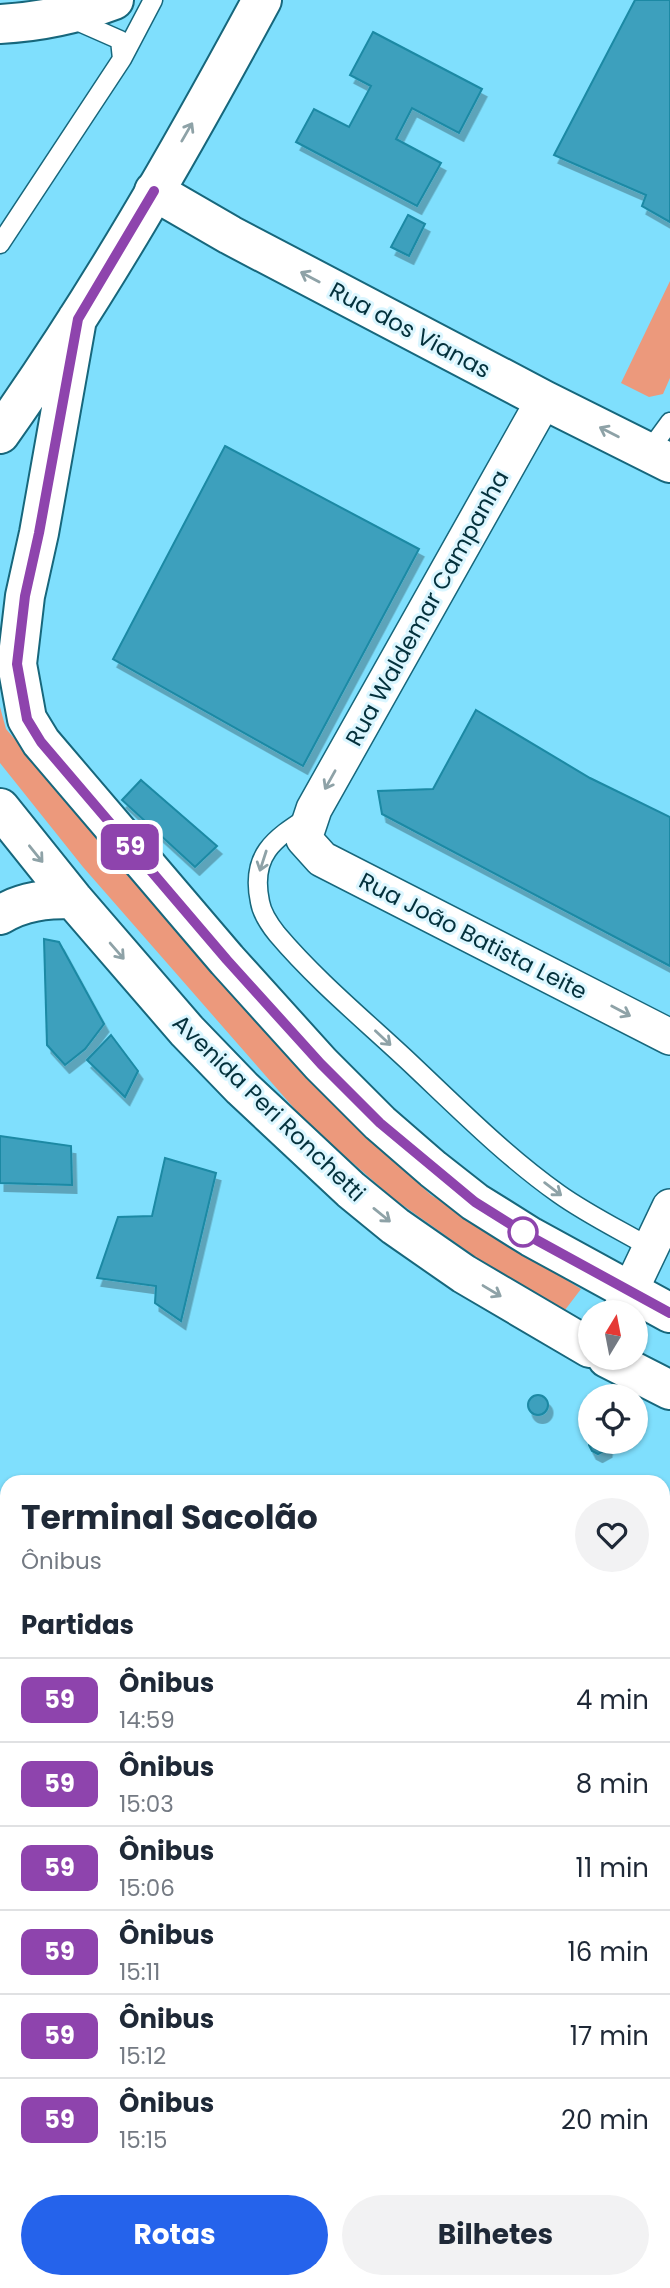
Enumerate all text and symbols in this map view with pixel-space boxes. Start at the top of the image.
one-way arrow [181,122,194,143]
one-way arrow [300,270,321,284]
street label: Rua dos Vianas [324,274,496,386]
one-way arrow [599,425,620,439]
street label: Rua Waldemar Campanha [338,464,516,752]
one-way arrow [323,770,337,790]
line badge: 59 [99,824,162,870]
text: 59 [115,830,145,863]
one-way arrow [29,844,44,863]
one-way arrow [256,849,268,871]
street label: Rua João Batista Leite [353,865,593,1007]
one-way arrow [109,942,125,960]
one-way arrow [610,1004,630,1018]
street label: Avenida Peri Ronchetti [165,1007,373,1209]
one-way arrow [374,1030,392,1046]
one-way arrow [543,1182,561,1197]
one-way arrow [373,1207,391,1223]
unlabelled marker [508,1217,538,1247]
one-way arrow [482,1284,502,1298]
north arrow [578,1300,648,1370]
map controls [578,1300,648,1454]
button: locate [578,1384,648,1454]
text: Terminal Sacolão [21,1494,318,1541]
button: heart [575,1498,649,1572]
text: Ônibus [21,1545,102,1577]
text: Partidas [21,1607,134,1643]
text: Ônibus [119,1665,214,1701]
text: 4 min [576,1682,649,1718]
text: 59 [44,1683,75,1716]
text: 14:59 [119,1704,175,1736]
text: Ônibus [119,1749,214,1785]
text: 8 min [576,1766,649,1802]
text: 59 [44,1767,75,1800]
text: 15:03 [119,1788,174,1820]
text: Ônibus [119,1833,214,1869]
text: 11 min [576,1850,649,1886]
text: 59 [44,1851,75,1884]
text: 15:06 [119,1872,175,1904]
text: Ônibus [119,1917,214,1953]
text: 16 min [567,1934,649,1970]
text: 59 [44,1935,75,1968]
text: 15:11 [119,1956,160,1988]
text: Ônibus [119,2001,214,2037]
text: 17 min [570,2018,649,2054]
text: 59 [44,2019,75,2052]
text: 15:12 [119,2040,166,2072]
text: Ônibus [119,2085,214,2121]
text: 20 min [561,2102,649,2138]
text: 59 [44,2103,75,2136]
text: 15:15 [119,2124,168,2156]
button: Rotas [21,2195,328,2275]
button: Bilhetes [342,2195,649,2275]

